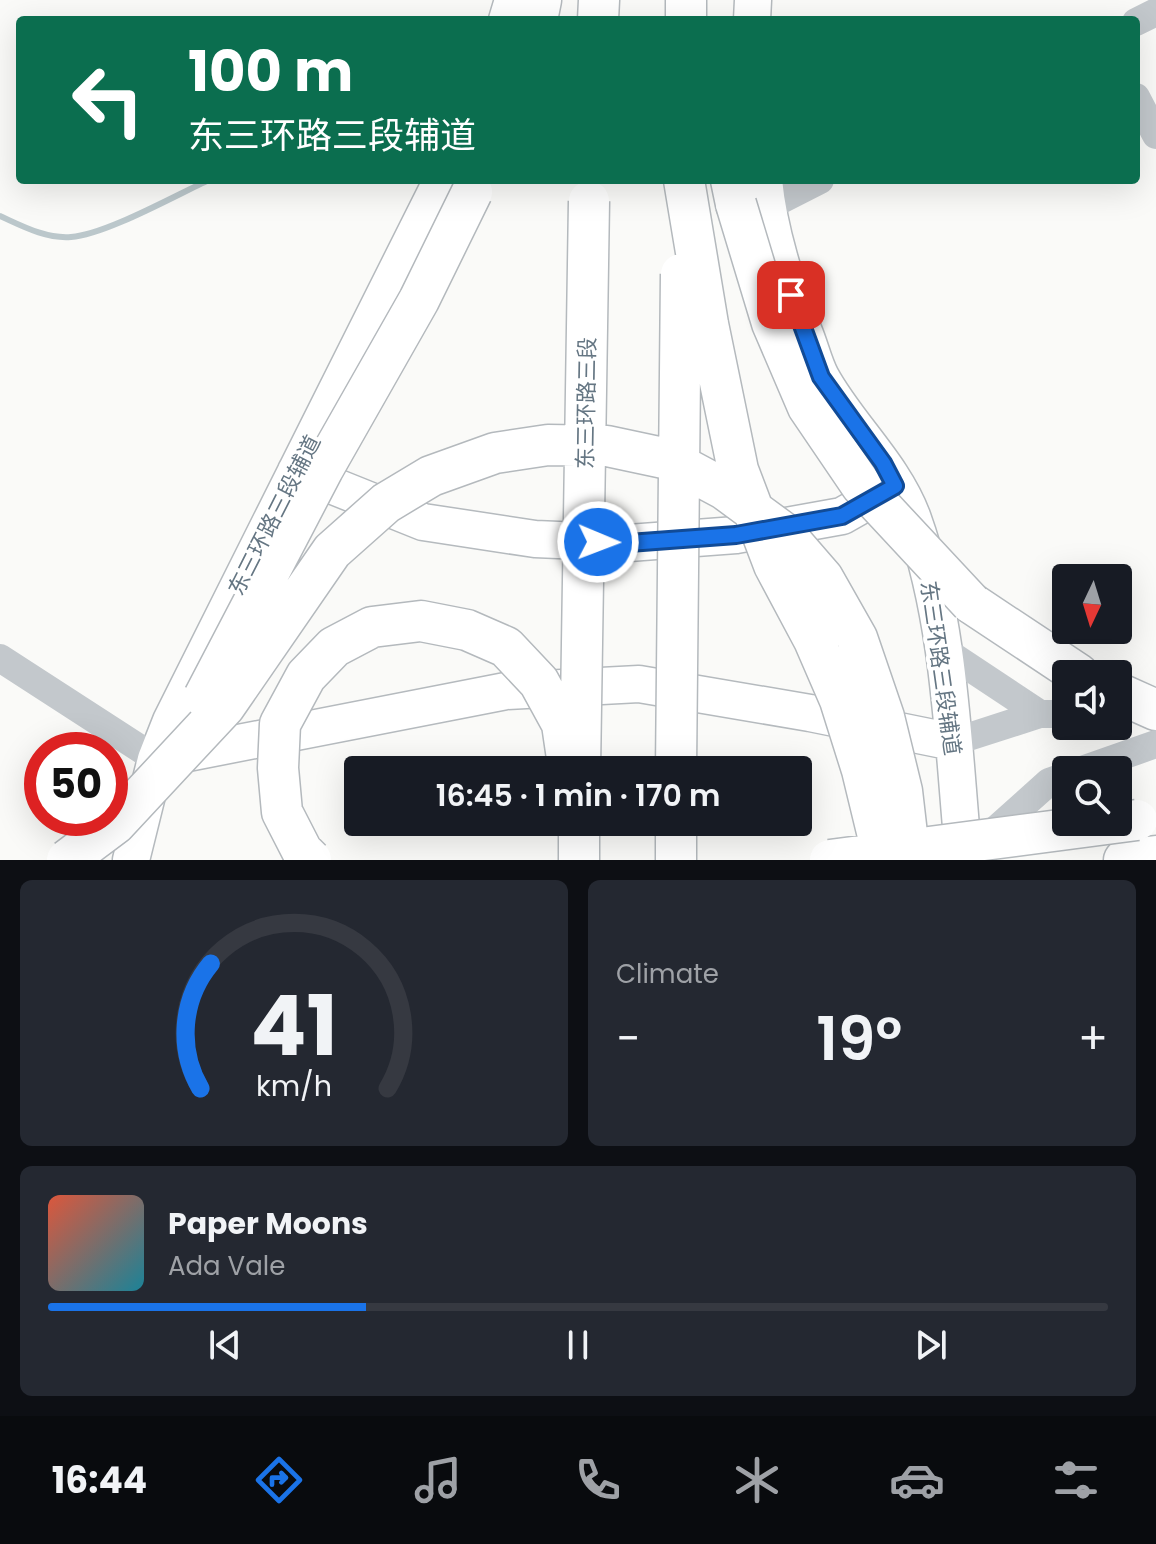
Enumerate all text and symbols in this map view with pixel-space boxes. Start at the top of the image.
text: 100 m [188,32,353,111]
icon: left [56,48,160,152]
text: 东三环路三段辅道 [188,110,476,161]
pin [757,261,825,329]
icon: arrive [769,273,813,317]
street label: 东三环路三段 [570,337,603,469]
street label: 东三环路三段辅道 [221,430,328,601]
position arrow [556,500,640,584]
north arrow [1052,564,1132,644]
map controls [1052,564,1132,836]
street label: 东三环路三段辅道 [913,579,968,757]
button: sound [1052,660,1132,740]
speed limit sign: 50 [24,732,128,836]
button: search [1052,756,1132,836]
text: 16:45 · 1 min · 170 m [436,774,720,817]
text: Climate [616,956,719,992]
text: 41 [250,968,338,1084]
text: 19° [816,997,902,1081]
text: − [616,1008,640,1069]
text: + [1078,1008,1108,1069]
text: km/h [256,1066,332,1106]
text: Paper Moons [168,1202,368,1245]
text: Ada Vale [168,1248,285,1284]
icon: previous [203,1323,247,1367]
icon: pause [556,1323,600,1367]
icon: next [909,1323,953,1367]
icon: directions [251,1452,307,1508]
icon: music [410,1452,466,1508]
icon: phone [570,1452,626,1508]
icon: climate [729,1452,785,1508]
icon: car [889,1452,945,1508]
icon: filters [1048,1452,1104,1508]
text: 16:44 [52,1455,147,1506]

